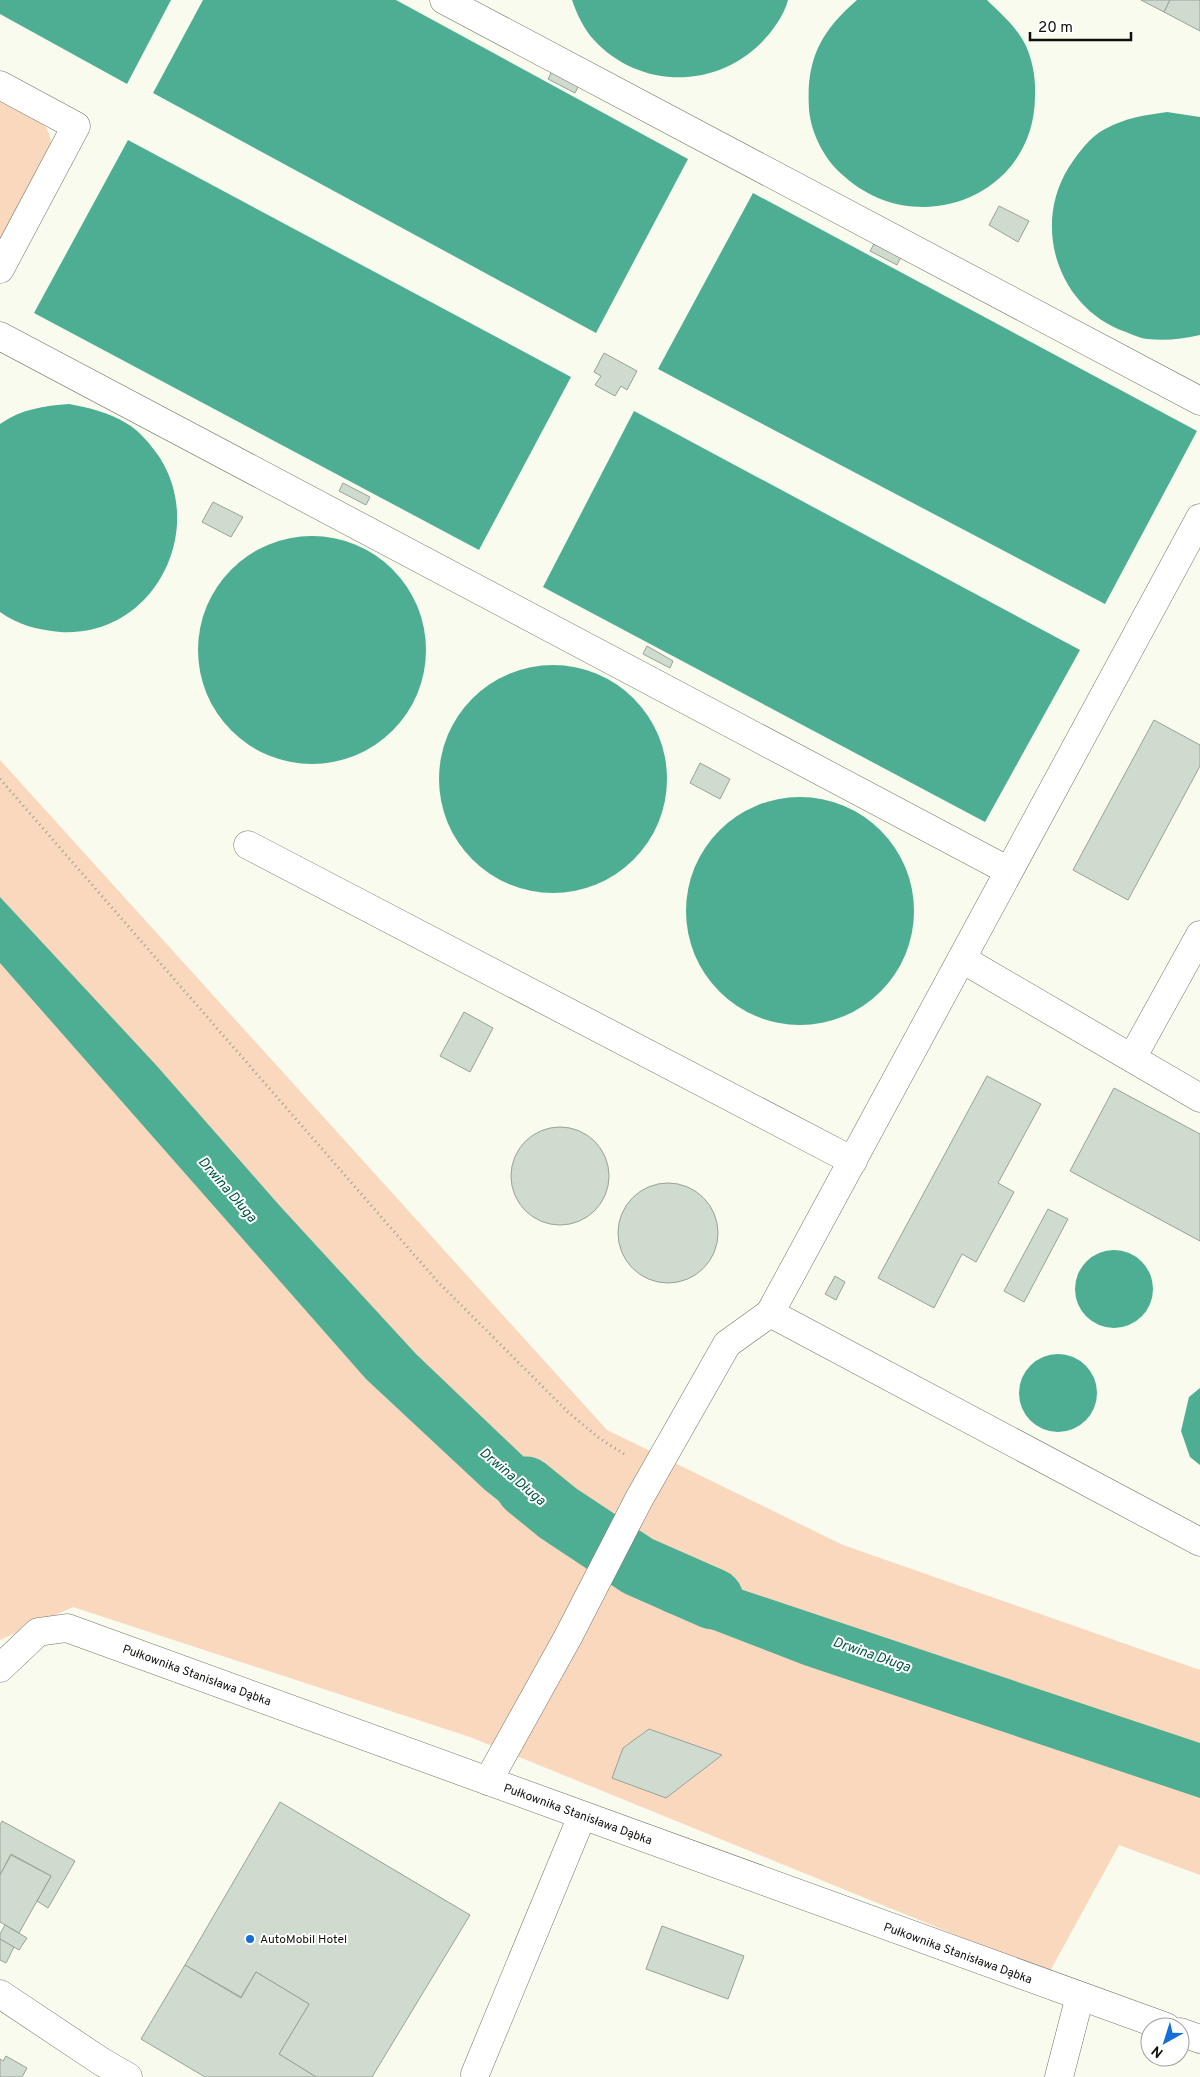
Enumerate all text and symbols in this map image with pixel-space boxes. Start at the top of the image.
scale bar [1030,10,1131,42]
text: 20 m [1038,19,1073,38]
water label: Drwina Długa [194,1154,260,1227]
water label: Drwina Długa [476,1445,549,1510]
water label: Drwina Długa [830,1634,913,1677]
street label: Pułkownika Stanisława Dąbka [120,1642,273,1710]
street label: Pułkownika Stanisława Dąbka [501,1781,654,1849]
street label: Pułkownika Stanisława Dąbka [881,1920,1034,1988]
place label: AutoMobil Hotel [260,1932,347,1948]
marker: AutoMobil Hotel [244,1933,256,1945]
north arrow [1140,2017,1190,2067]
text: N [1149,2041,1167,2061]

